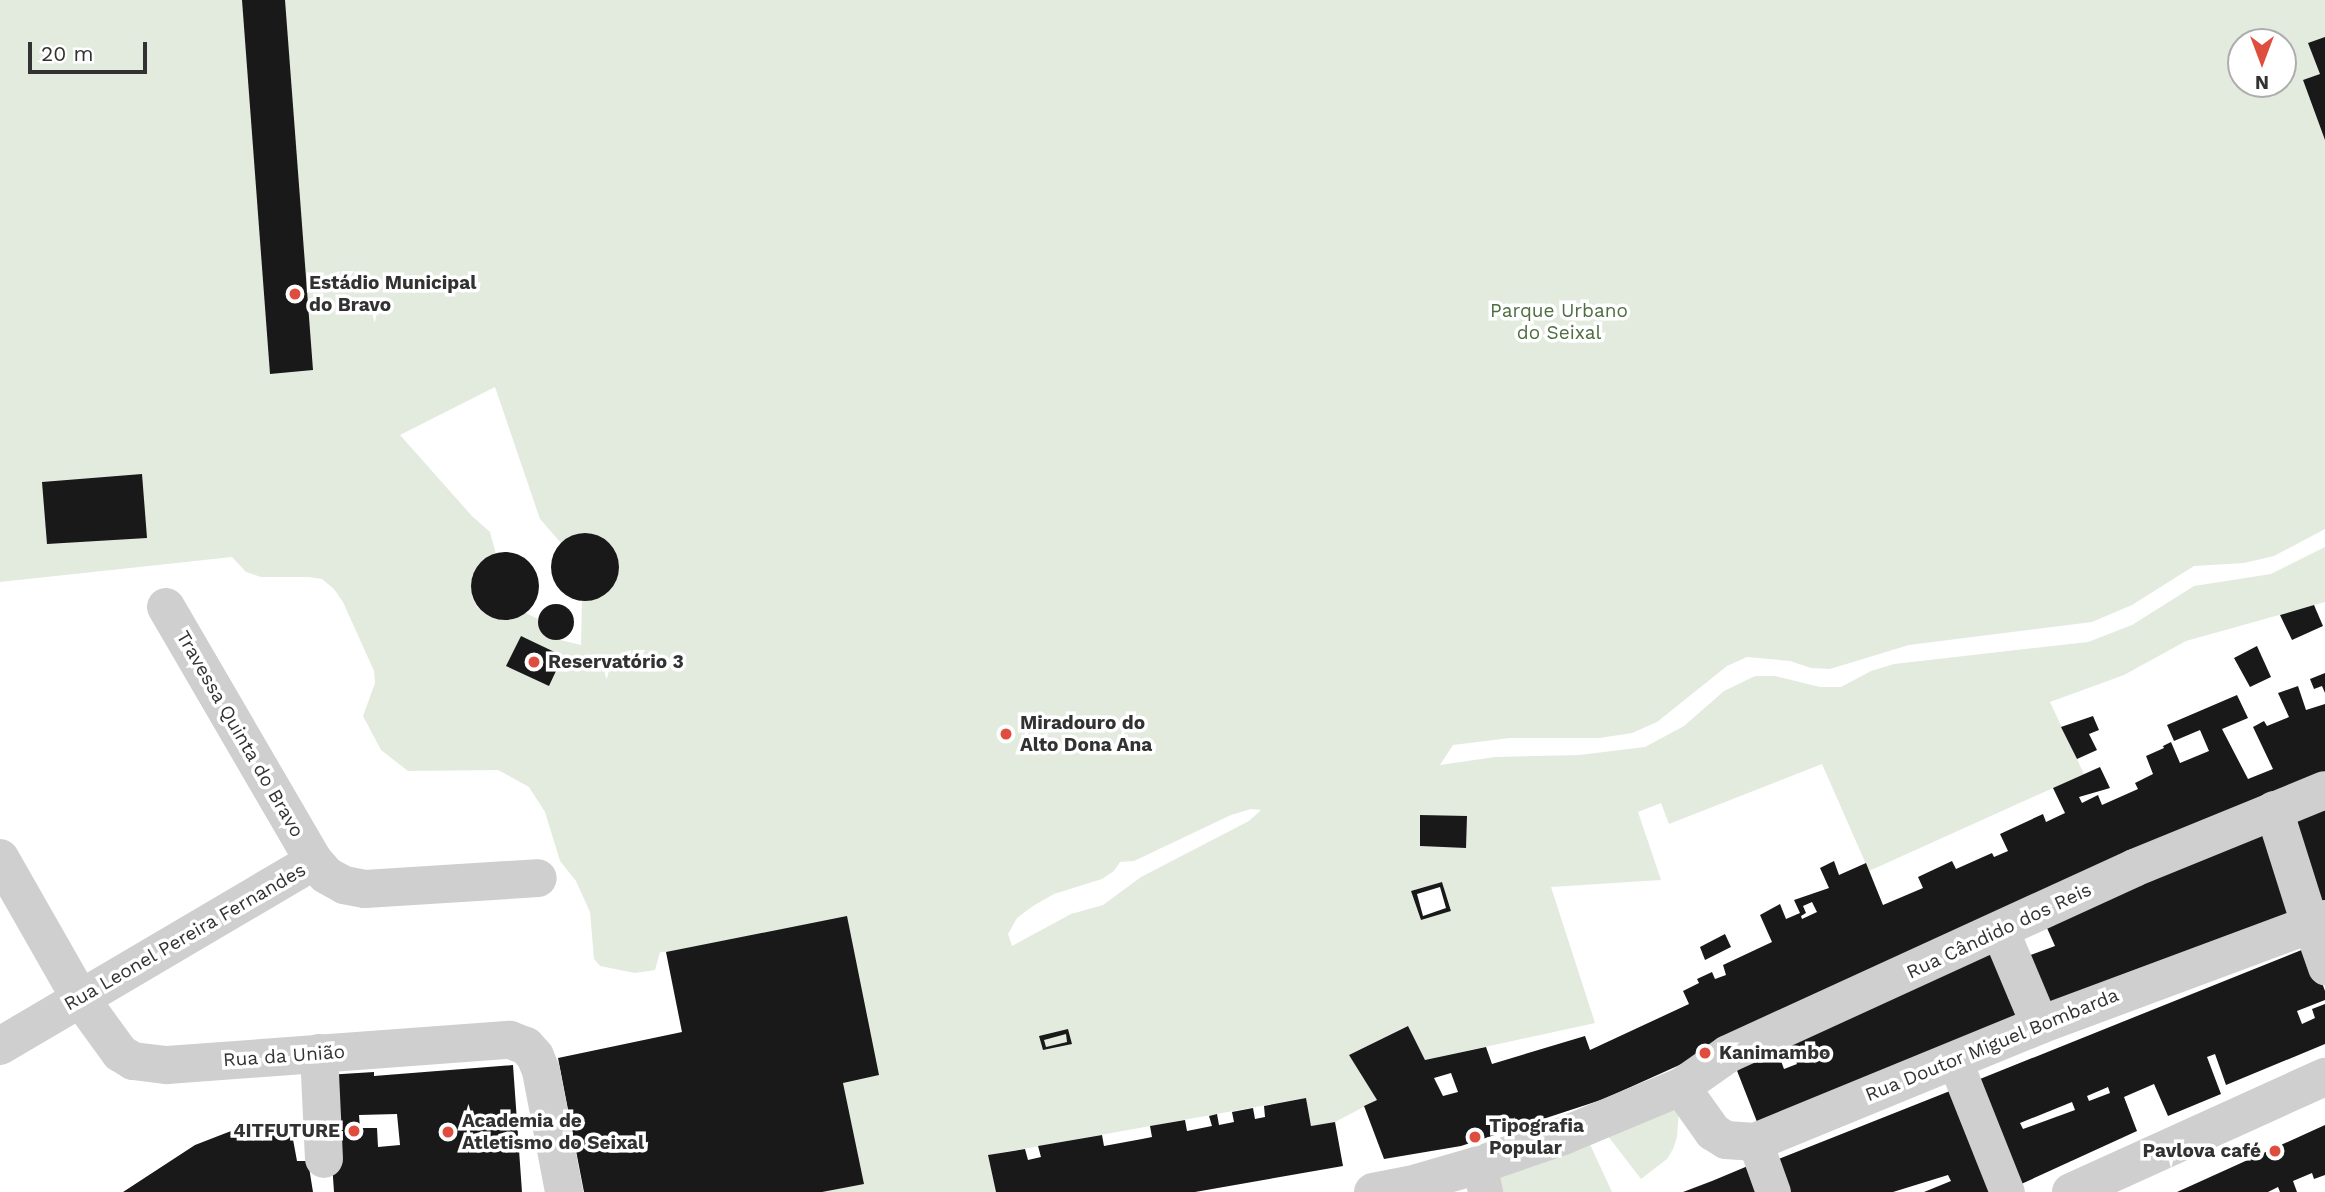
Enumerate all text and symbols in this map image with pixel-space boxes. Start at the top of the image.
scale bar [32,28,150,72]
north arrow [2227,28,2297,98]
text: 20 m [41,41,93,66]
text: N [2255,71,2269,94]
place label: Estádio Municipal do Bravo [309,272,476,316]
marker: Estádio Municipal do Bravo [287,286,303,302]
park label: Parque Urbano do Seixal [1490,300,1628,344]
street label: Travessa Quinta do Bravo [171,626,309,842]
place label: Reservatório 3 [548,651,684,673]
marker: Reservatório 3 [526,654,542,670]
place label: Miradouro do Alto Dona Ana [1020,712,1153,756]
marker: Miradouro do Alto Dona Ana [998,726,1014,742]
street label: Rua Leonel Pereira Fernandes [59,858,311,1016]
street label: Rua Cândido dos Reis [1903,878,2095,984]
street label: Rua Doutor Miguel Bombarda [1861,983,2123,1107]
street label: Rua da União [222,1040,346,1072]
place label: Kanimambo [1719,1042,1830,1064]
marker: Kanimambo [1697,1045,1713,1061]
place label: Academia de Atletismo do Seixal [462,1110,644,1154]
place label: Tipografia Popular [1489,1115,1584,1159]
place label: 4ITFUTURE [233,1120,340,1142]
marker: 4ITFUTURE [346,1123,362,1139]
marker: Academia de Atletismo do Seixal [440,1124,456,1140]
marker: Tipografia Popular [1467,1129,1483,1145]
place label: Pavlova café [2142,1140,2261,1162]
marker: Pavlova café [2267,1143,2283,1159]

